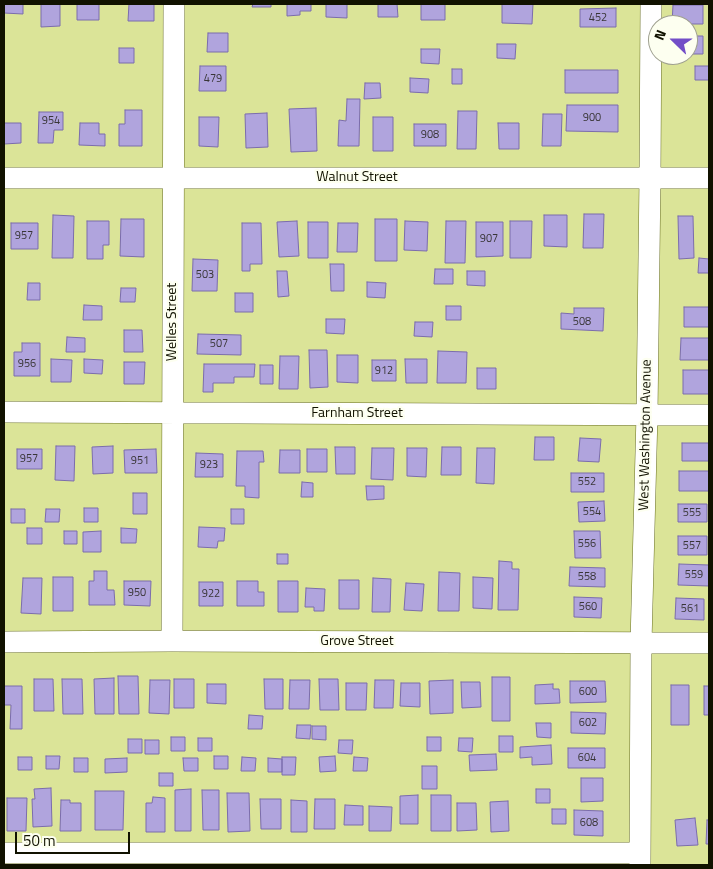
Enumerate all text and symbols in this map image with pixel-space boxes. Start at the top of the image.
house number: 452 [589,11,607,25]
north arrow [648,15,698,65]
text: N [648,26,671,43]
house number: 479 [204,72,222,86]
house number: 900 [583,111,601,125]
house number: 954 [42,114,60,128]
house number: 908 [421,128,439,142]
street label: Walnut Street [316,170,398,186]
house number: 957 [15,229,33,243]
house number: 907 [480,232,498,246]
house number: 503 [196,268,214,282]
street label: Welles Street [165,283,181,361]
house number: 508 [573,315,591,329]
house number: 507 [210,337,228,351]
house number: 956 [18,357,36,371]
street label: West Washington Avenue [636,359,656,511]
house number: 912 [375,364,393,378]
street label: Farnham Street [311,406,403,422]
house number: 957 [20,452,38,466]
house number: 951 [131,454,149,468]
house number: 923 [200,458,218,472]
house number: 552 [578,475,596,489]
house number: 554 [583,505,601,519]
house number: 555 [683,506,701,520]
house number: 556 [578,537,596,551]
house number: 557 [683,539,701,553]
house number: 559 [685,568,703,582]
house number: 558 [578,570,596,584]
house number: 950 [128,586,146,600]
house number: 922 [202,587,220,601]
house number: 560 [579,600,597,614]
house number: 561 [681,602,699,616]
street label: Grove Street [320,634,394,650]
house number: 600 [579,685,597,699]
house number: 602 [579,716,597,730]
house number: 604 [578,751,596,765]
house number: 608 [580,816,598,830]
scale bar [18,822,132,854]
text: 50 m [23,829,56,852]

